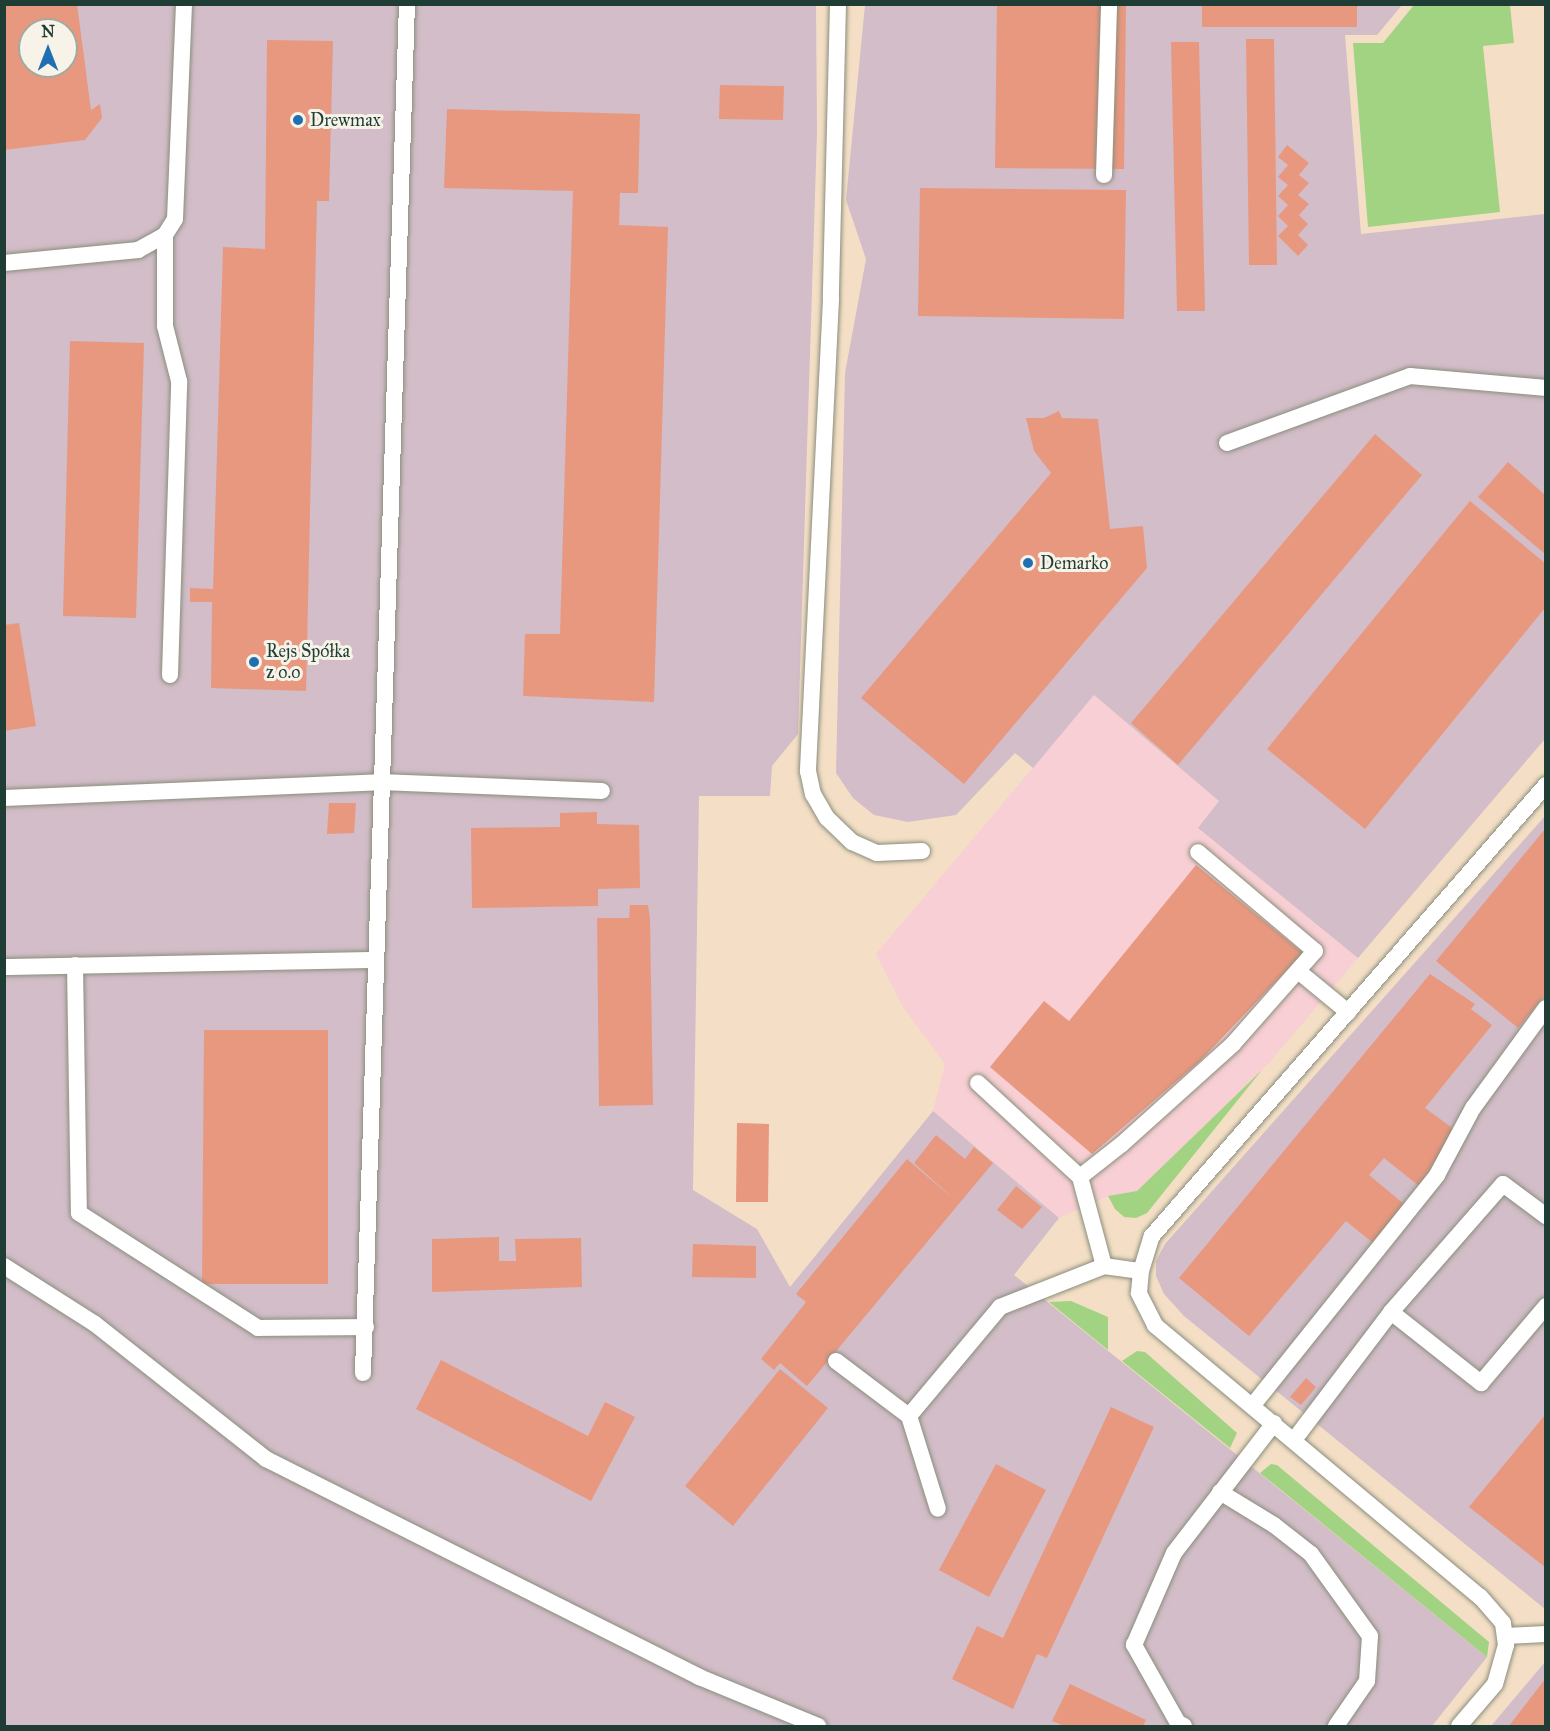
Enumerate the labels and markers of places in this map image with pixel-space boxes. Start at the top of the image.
place label: Drewmax [310,109,381,131]
marker: Drewmax [291,113,305,127]
place label: Demarko [1040,552,1108,574]
marker: Demarko [1021,556,1035,570]
place label: Rejs Spółka z o.o [266,641,350,684]
marker: Rejs Spółka z o.o [247,655,261,669]

